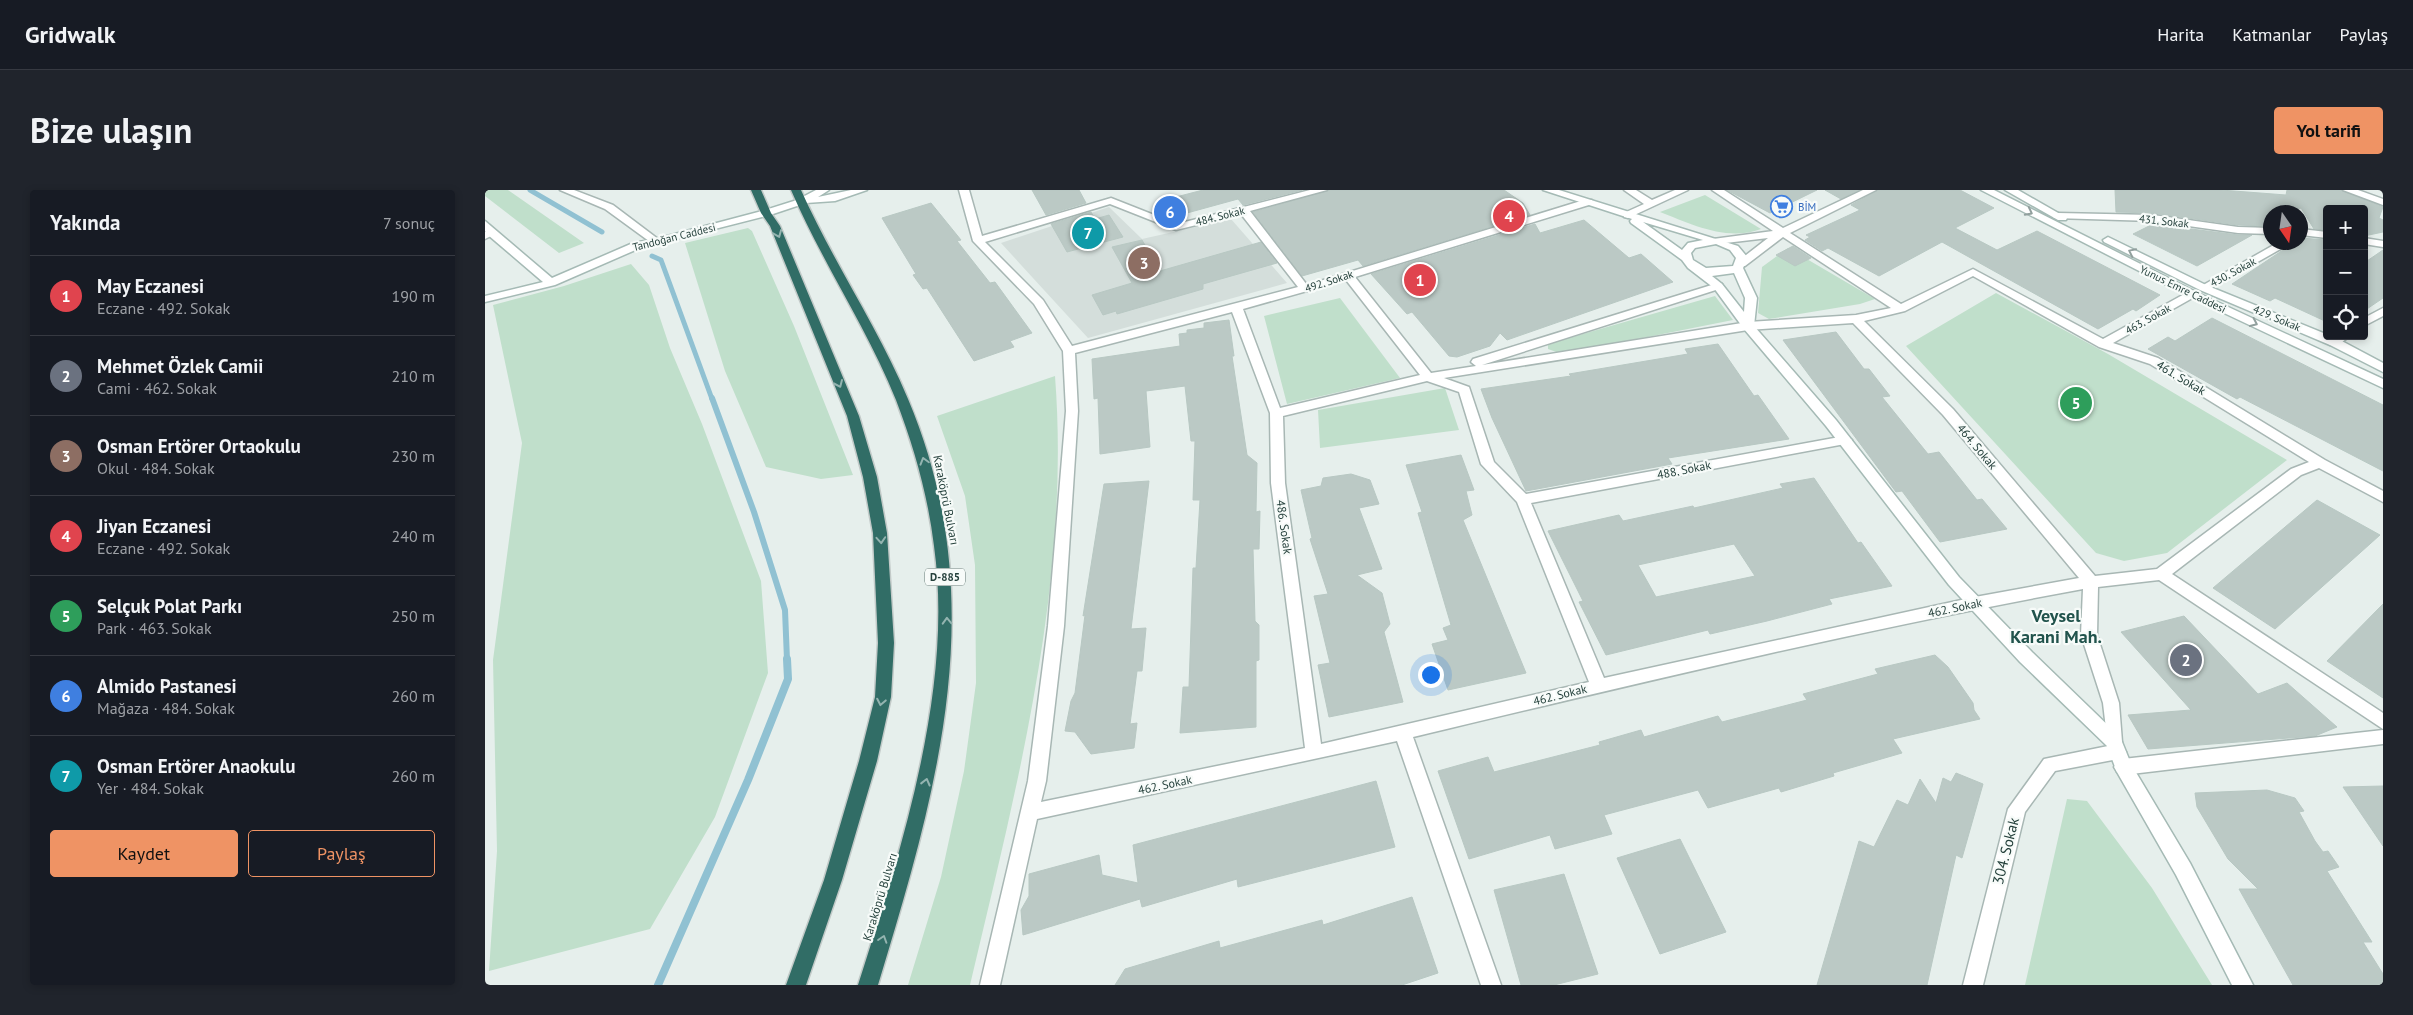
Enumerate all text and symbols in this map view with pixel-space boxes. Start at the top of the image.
text: Gridwalk [25,19,115,50]
text: Harita [2157,23,2204,46]
text: Katmanlar [2232,23,2311,46]
text: Paylaş [2339,23,2388,46]
text: Bize ulaşın [30,107,192,153]
button: Yol tarifi [2274,107,2383,154]
pin: 6 [1154,193,1186,231]
supermarket icon: BİM [1770,195,1794,219]
pin: 4 [1493,197,1525,235]
place label: BİM [1798,200,1816,214]
street label: 484. Sokak [1194,203,1247,229]
north arrow [2263,205,2308,250]
map controls [2323,205,2368,340]
button: + [2323,205,2368,250]
one-way arrow [2024,206,2033,216]
text: Yakında [50,209,120,236]
street label: 431. Sokak [2138,211,2190,231]
text: 7 sonuç [383,213,435,233]
pin: 7 [1072,214,1104,252]
street label: Tandoğan Caddesi [631,220,717,254]
one-way arrow [772,229,782,237]
pin: 3 [1128,244,1160,282]
one-way arrow [2128,248,2137,259]
button: − [2323,250,2368,295]
street label: 430. Sokak [2208,254,2259,290]
pin: 1 [1404,261,1436,299]
street label: Yunus Emre Caddesi [2137,262,2229,316]
street label: 492. Sokak [1303,266,1356,295]
text: May Eczanesi [97,274,204,298]
text: 1 [61,286,71,306]
text: 190 m [392,286,435,306]
button: locate [2323,295,2368,340]
text: Eczane · 492. Sokak [97,298,230,318]
street label: 463. Sokak [2123,300,2174,337]
street label: 429. Sokak [2251,302,2303,335]
one-way arrow [2249,316,2258,327]
text: Mehmet Özlek Camii [97,354,263,378]
street label: 461. Sokak [2154,357,2209,398]
text: 2 [61,366,71,386]
text: 210 m [392,366,435,386]
text: Cami · 462. Sokak [97,378,217,398]
one-way arrow [832,379,843,388]
pin: 5 [2060,384,2092,422]
street label: 464. Sokak [1954,421,2001,473]
text: Osman Ertörer Ortaokulu [97,434,301,458]
text: 3 [61,446,71,466]
text: 230 m [392,446,435,466]
street label: Karaköprü Bulvarı [930,454,963,546]
one-way arrow [919,457,929,465]
street label: 488. Sokak [1656,457,1712,482]
text: Okul · 484. Sokak [97,458,215,478]
street label: 486. Sokak [1273,499,1296,555]
text: Jiyan Eczanesi [97,514,211,538]
text: 4 [61,526,71,546]
text: 240 m [392,526,435,546]
one-way arrow [875,537,886,545]
text: Eczane · 492. Sokak [97,538,230,558]
road number: D-885 [925,568,965,586]
text: Selçuk Polat Parkı [97,594,242,618]
street label: 462. Sokak [1927,594,1983,621]
district label: Veysel Karani Mah. [2010,604,2102,648]
text: 5 [61,606,71,626]
text: 250 m [392,606,435,626]
one-way arrow [941,617,952,625]
text: Park · 463. Sokak [97,618,212,638]
pin: 2 [2170,641,2202,679]
your location [1418,662,1444,688]
text: Almido Pastanesi [97,674,237,698]
street label: 462. Sokak [1532,681,1588,708]
text: 6 [61,686,71,706]
text: 260 m [392,686,435,706]
text: Mağaza · 484. Sokak [97,698,235,718]
one-way arrow [877,698,887,707]
text: Osman Ertörer Anaokulu [97,754,295,778]
text: 7 [61,766,71,786]
text: 260 m [392,766,435,786]
street label: 462. Sokak [1137,771,1193,798]
one-way arrow [920,777,931,786]
text: Yer · 484. Sokak [97,778,204,798]
street label: 304. Sokak [1988,815,2023,886]
button: Kaydet [50,830,238,877]
button: Paylaş [248,830,435,877]
street label: Karaköprü Bulvarı [859,851,900,943]
one-way arrow [877,935,887,943]

